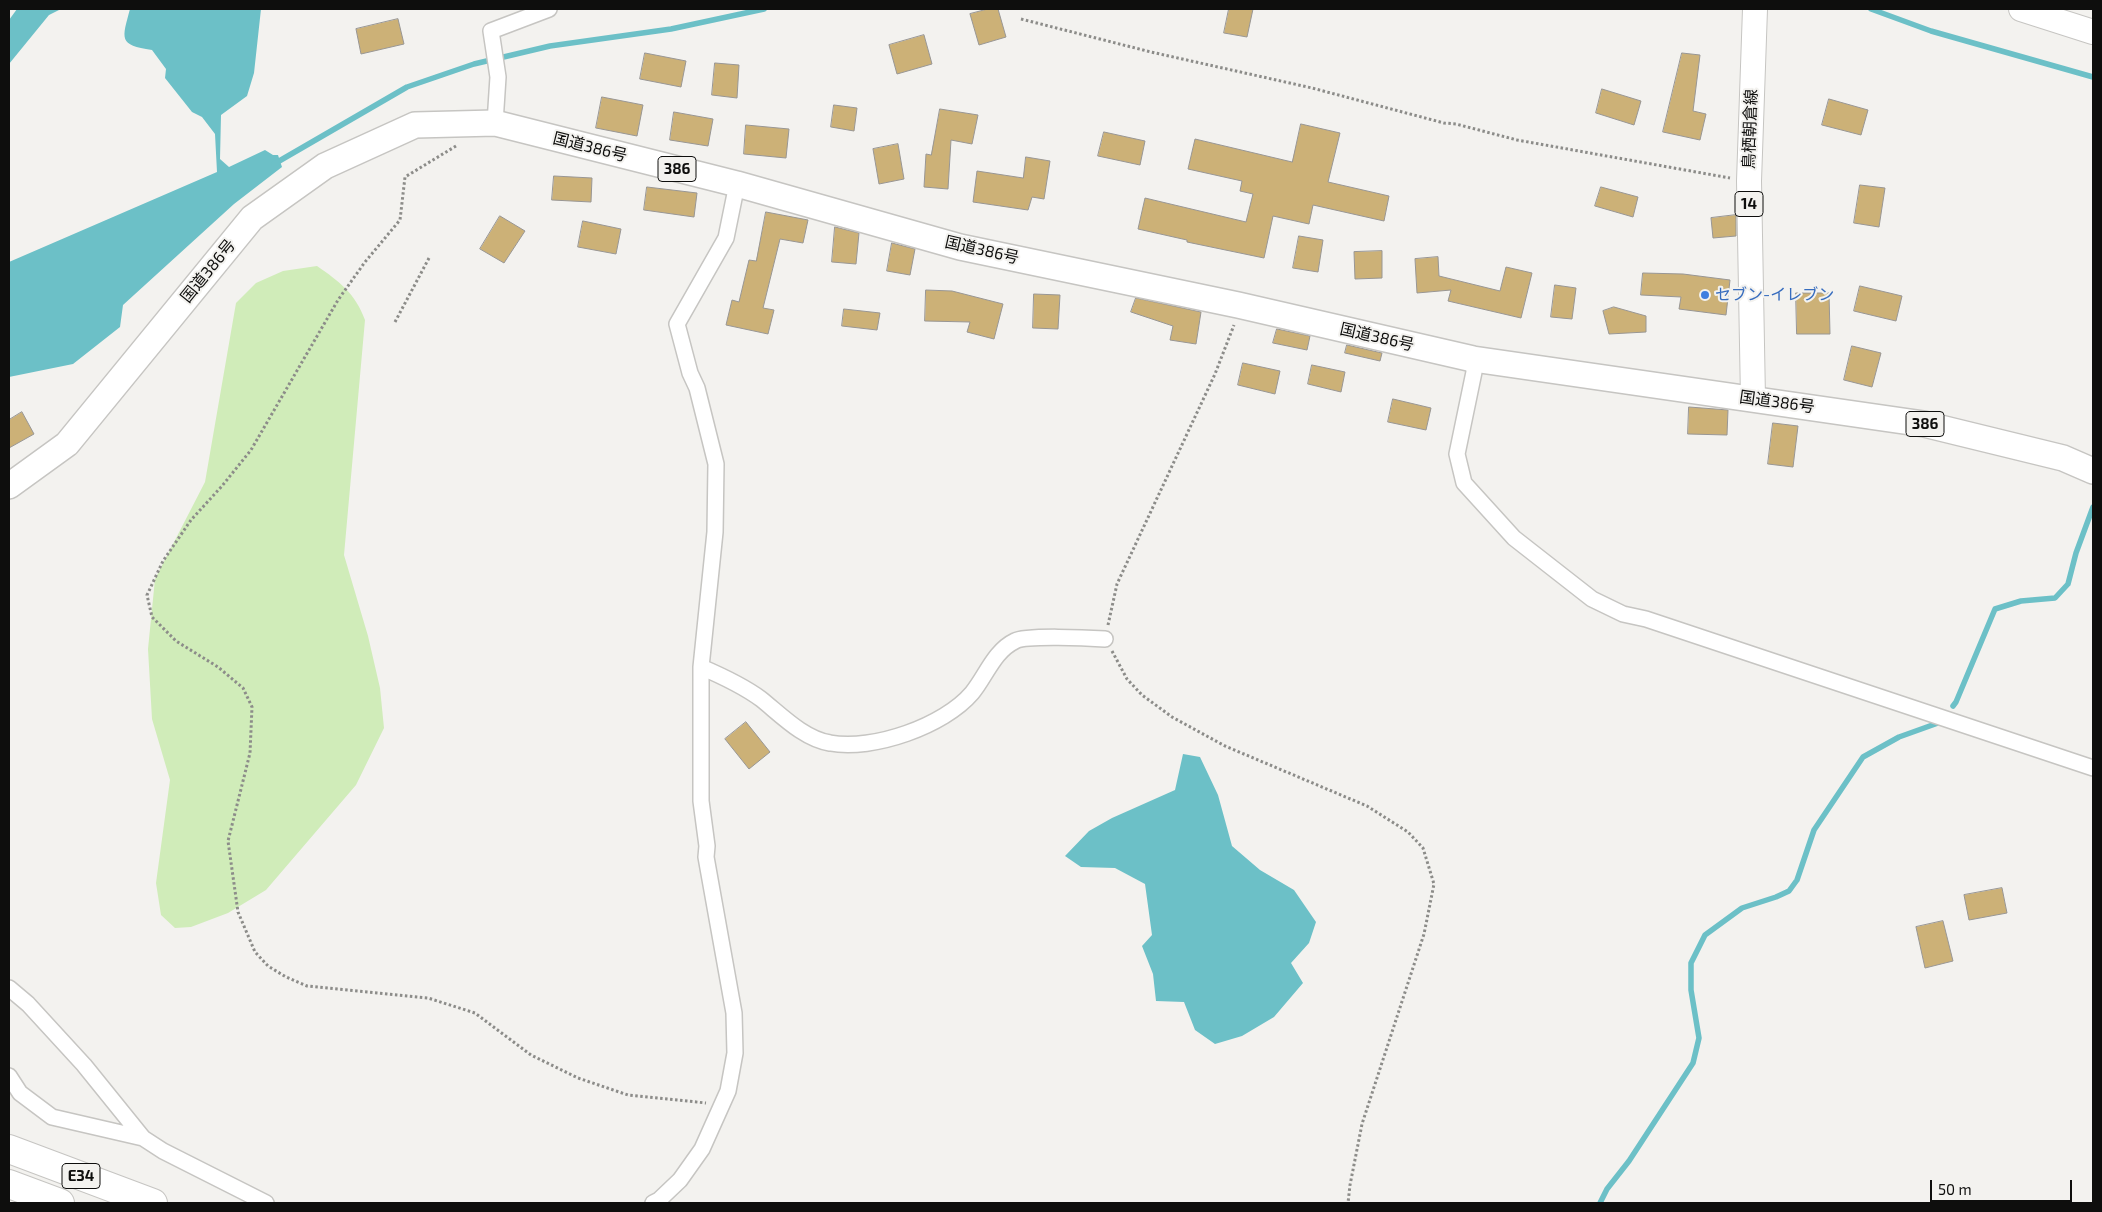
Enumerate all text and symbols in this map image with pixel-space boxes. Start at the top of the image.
street label: 鳥栖朝倉線 [1739,89,1761,169]
street label: 国道386号 [551,129,629,165]
road number: 386 [658,156,696,182]
road number: 14 [1735,192,1763,216]
street label: 国道386号 [943,232,1021,268]
street label: 国道386号 [177,236,239,306]
place label: セブン-イレブン [1715,285,1834,305]
marker: セブン-イレブン [1699,289,1711,301]
street label: 国道386号 [1338,319,1416,355]
street label: 国道386号 [1738,387,1816,417]
road number: 386 [1906,412,1944,436]
road number: E34 [62,1164,100,1188]
scale bar [1932,1170,2074,1202]
text: 50 m [1938,1180,1972,1198]

